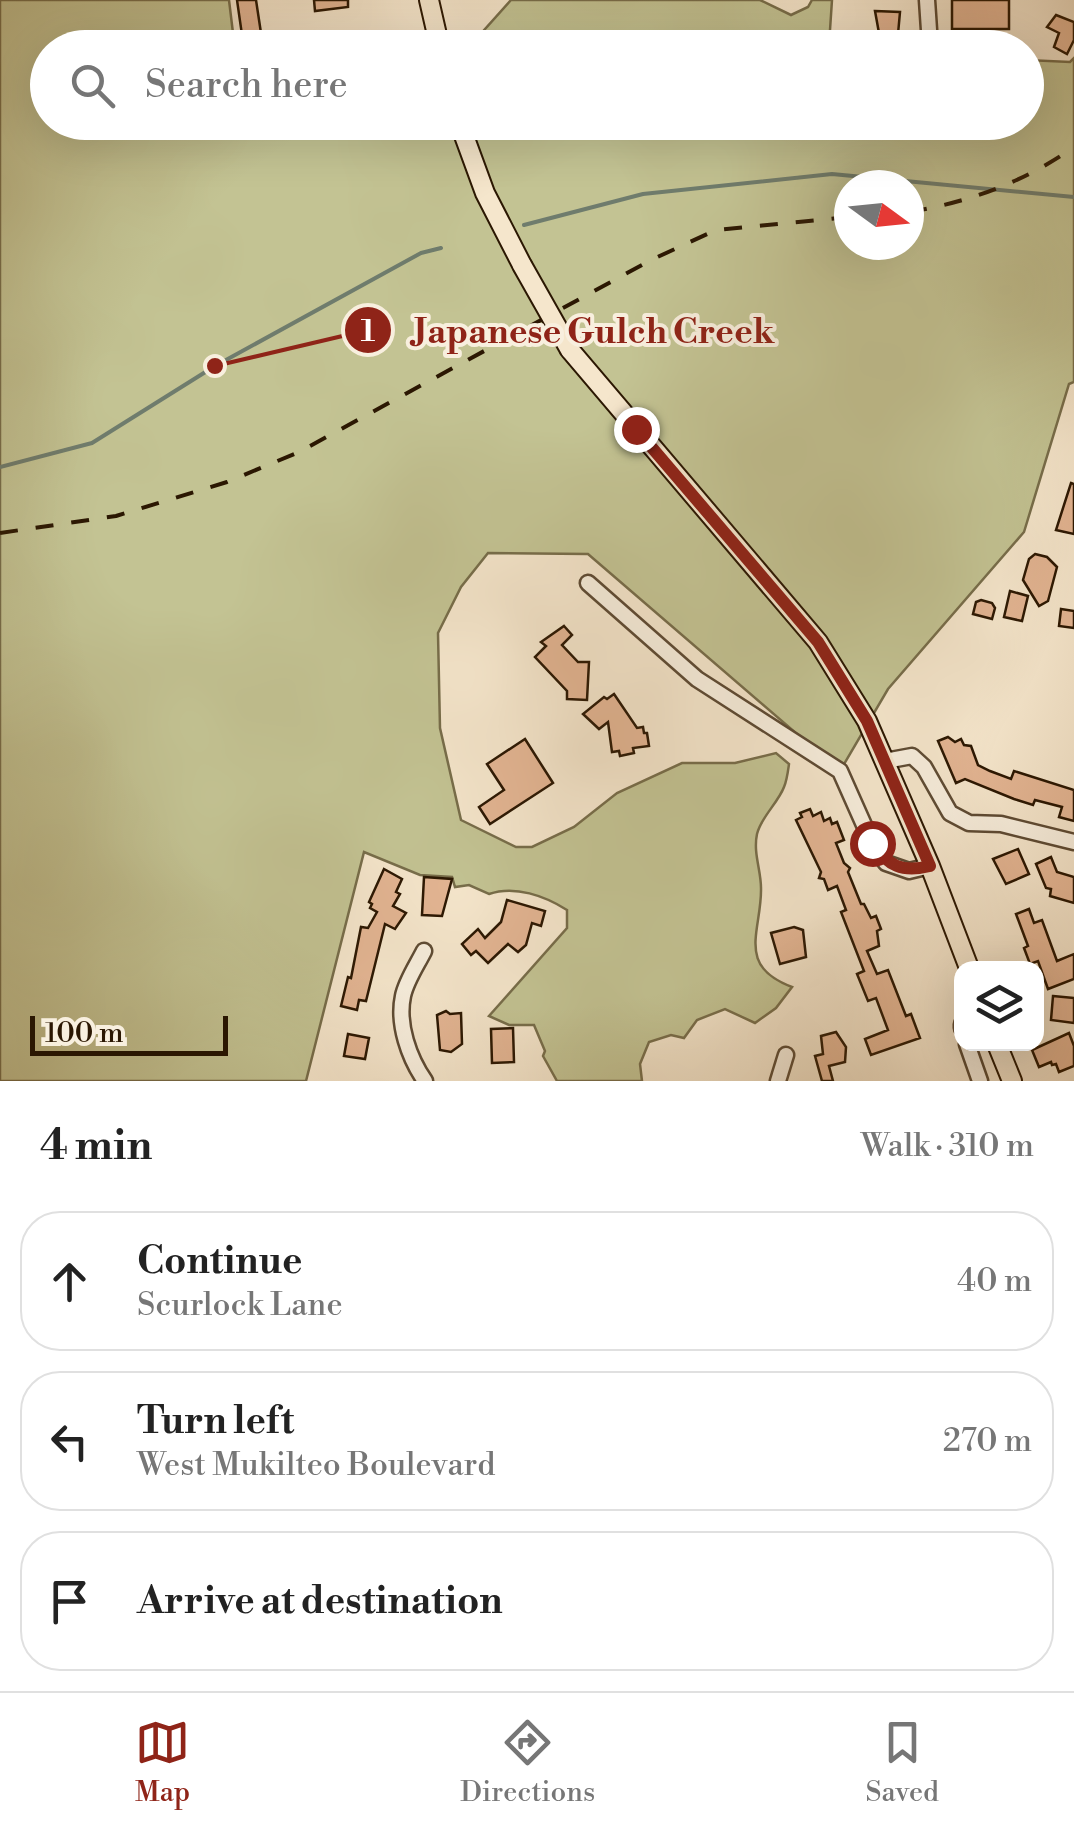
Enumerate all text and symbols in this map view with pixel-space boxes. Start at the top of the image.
search box [30,30,1044,140]
icon: search [65,58,120,113]
text: Search here [145,62,348,109]
north arrow [834,170,924,260]
callout: Japanese Gulch Creek [343,298,794,363]
text: Japanese Gulch Creek [409,311,775,354]
text: 1 [361,313,376,351]
route end [614,407,660,453]
route start [850,821,896,867]
map controls [954,961,1044,1051]
button: layers [954,961,1044,1051]
scale bar [30,1011,228,1056]
text: 100 m [45,1016,124,1051]
text: 4 min [40,1120,152,1173]
text: Walk · 310 m [861,1126,1034,1166]
text: Continue [137,1238,302,1285]
icon: ahead [42,1254,97,1309]
text: 40 m [957,1261,1032,1301]
text: Scurlock Lane [137,1285,343,1325]
text: Turn left [137,1398,294,1445]
icon: left [42,1414,97,1469]
text: 270 m [943,1421,1032,1461]
text: West Mukilteo Boulevard [137,1445,495,1485]
icon: arrive [42,1574,97,1629]
text: Arrive at destination [137,1578,503,1625]
tab: Map [135,1715,190,1810]
tab: Directions [460,1715,595,1810]
tab: Saved [865,1715,939,1810]

